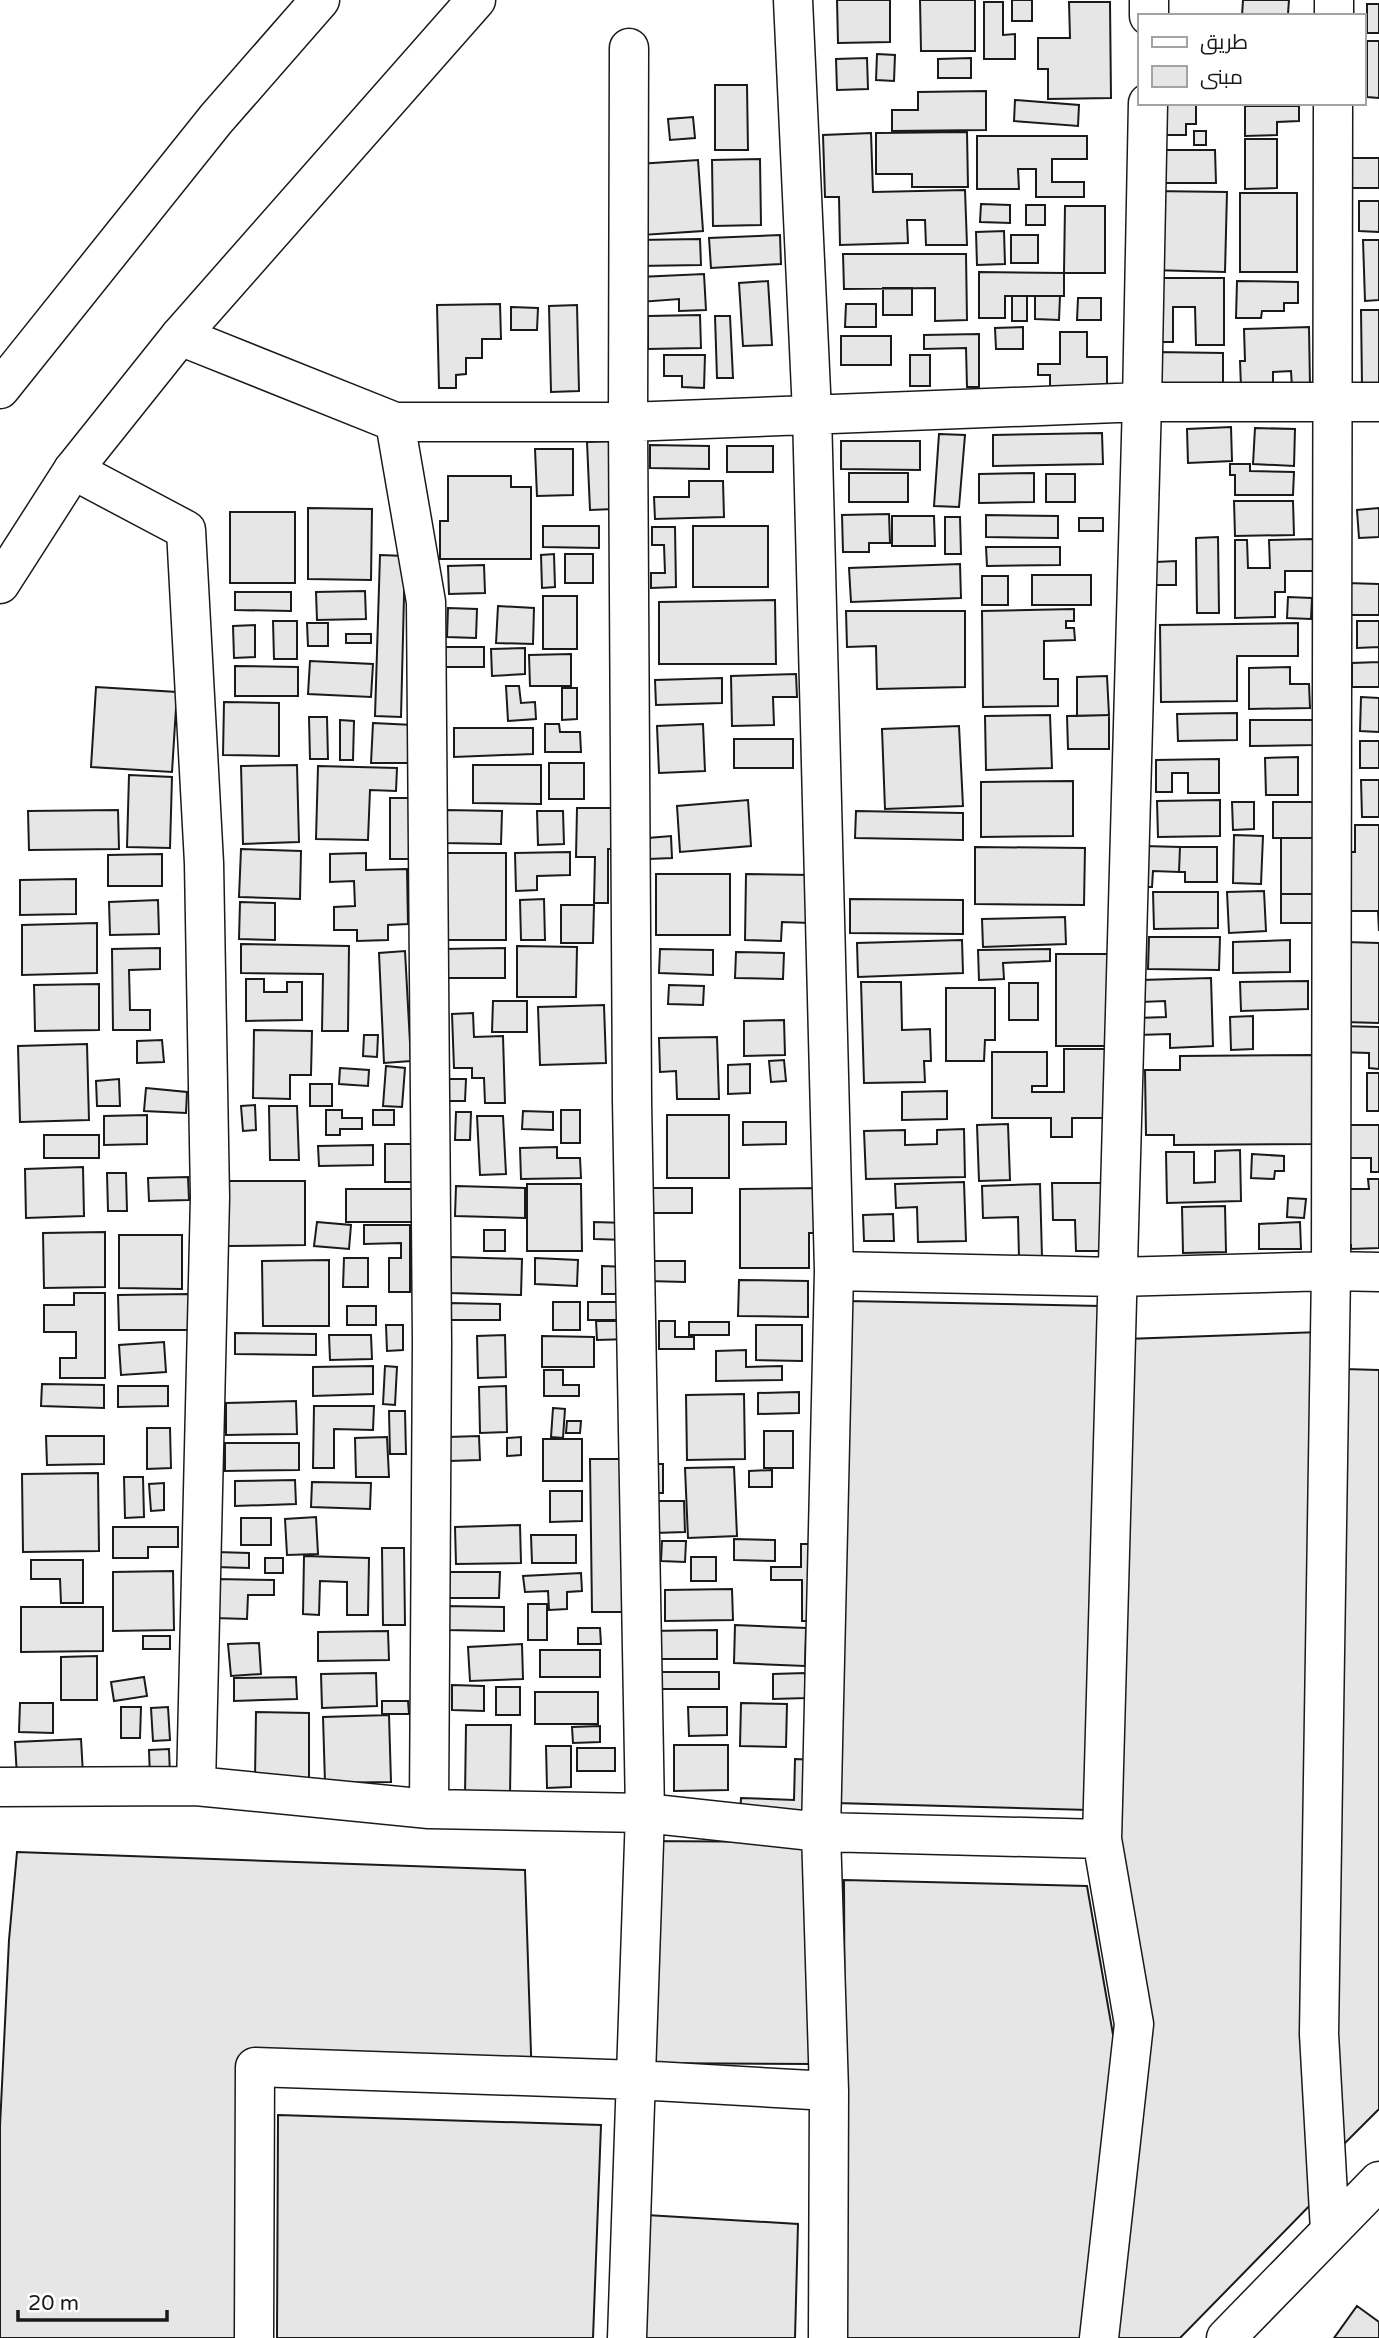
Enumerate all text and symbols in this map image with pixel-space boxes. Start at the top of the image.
legend [1138,14,1365,105]
text: طريق [1200,30,1248,55]
text: مبنى [1200,65,1243,90]
scale bar [18,2278,166,2322]
text: 20 m [28,2291,79,2316]

